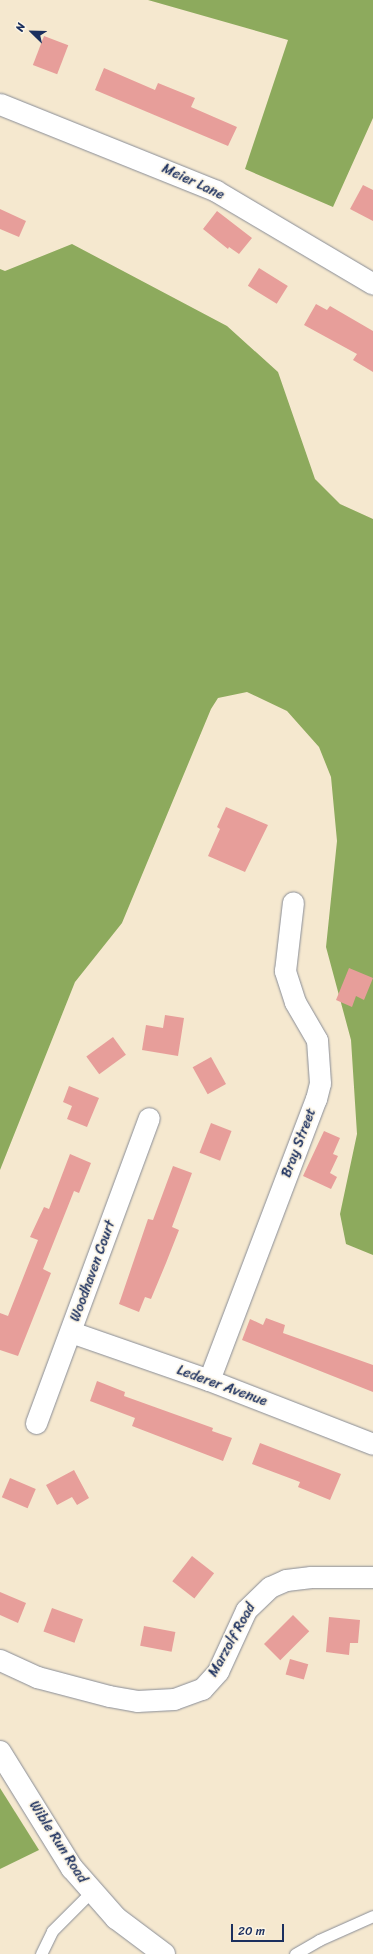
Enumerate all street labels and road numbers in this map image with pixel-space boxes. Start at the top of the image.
street label: Meier Lane [159,160,227,204]
street label: Bray Street [278,1106,320,1180]
street label: Woodhaven Court [67,1218,119,1324]
street label: Lederer Avenue [175,1362,269,1410]
street label: Marzolf Road [205,1600,259,1680]
street label: Wible Run Road [25,1798,91,1886]

